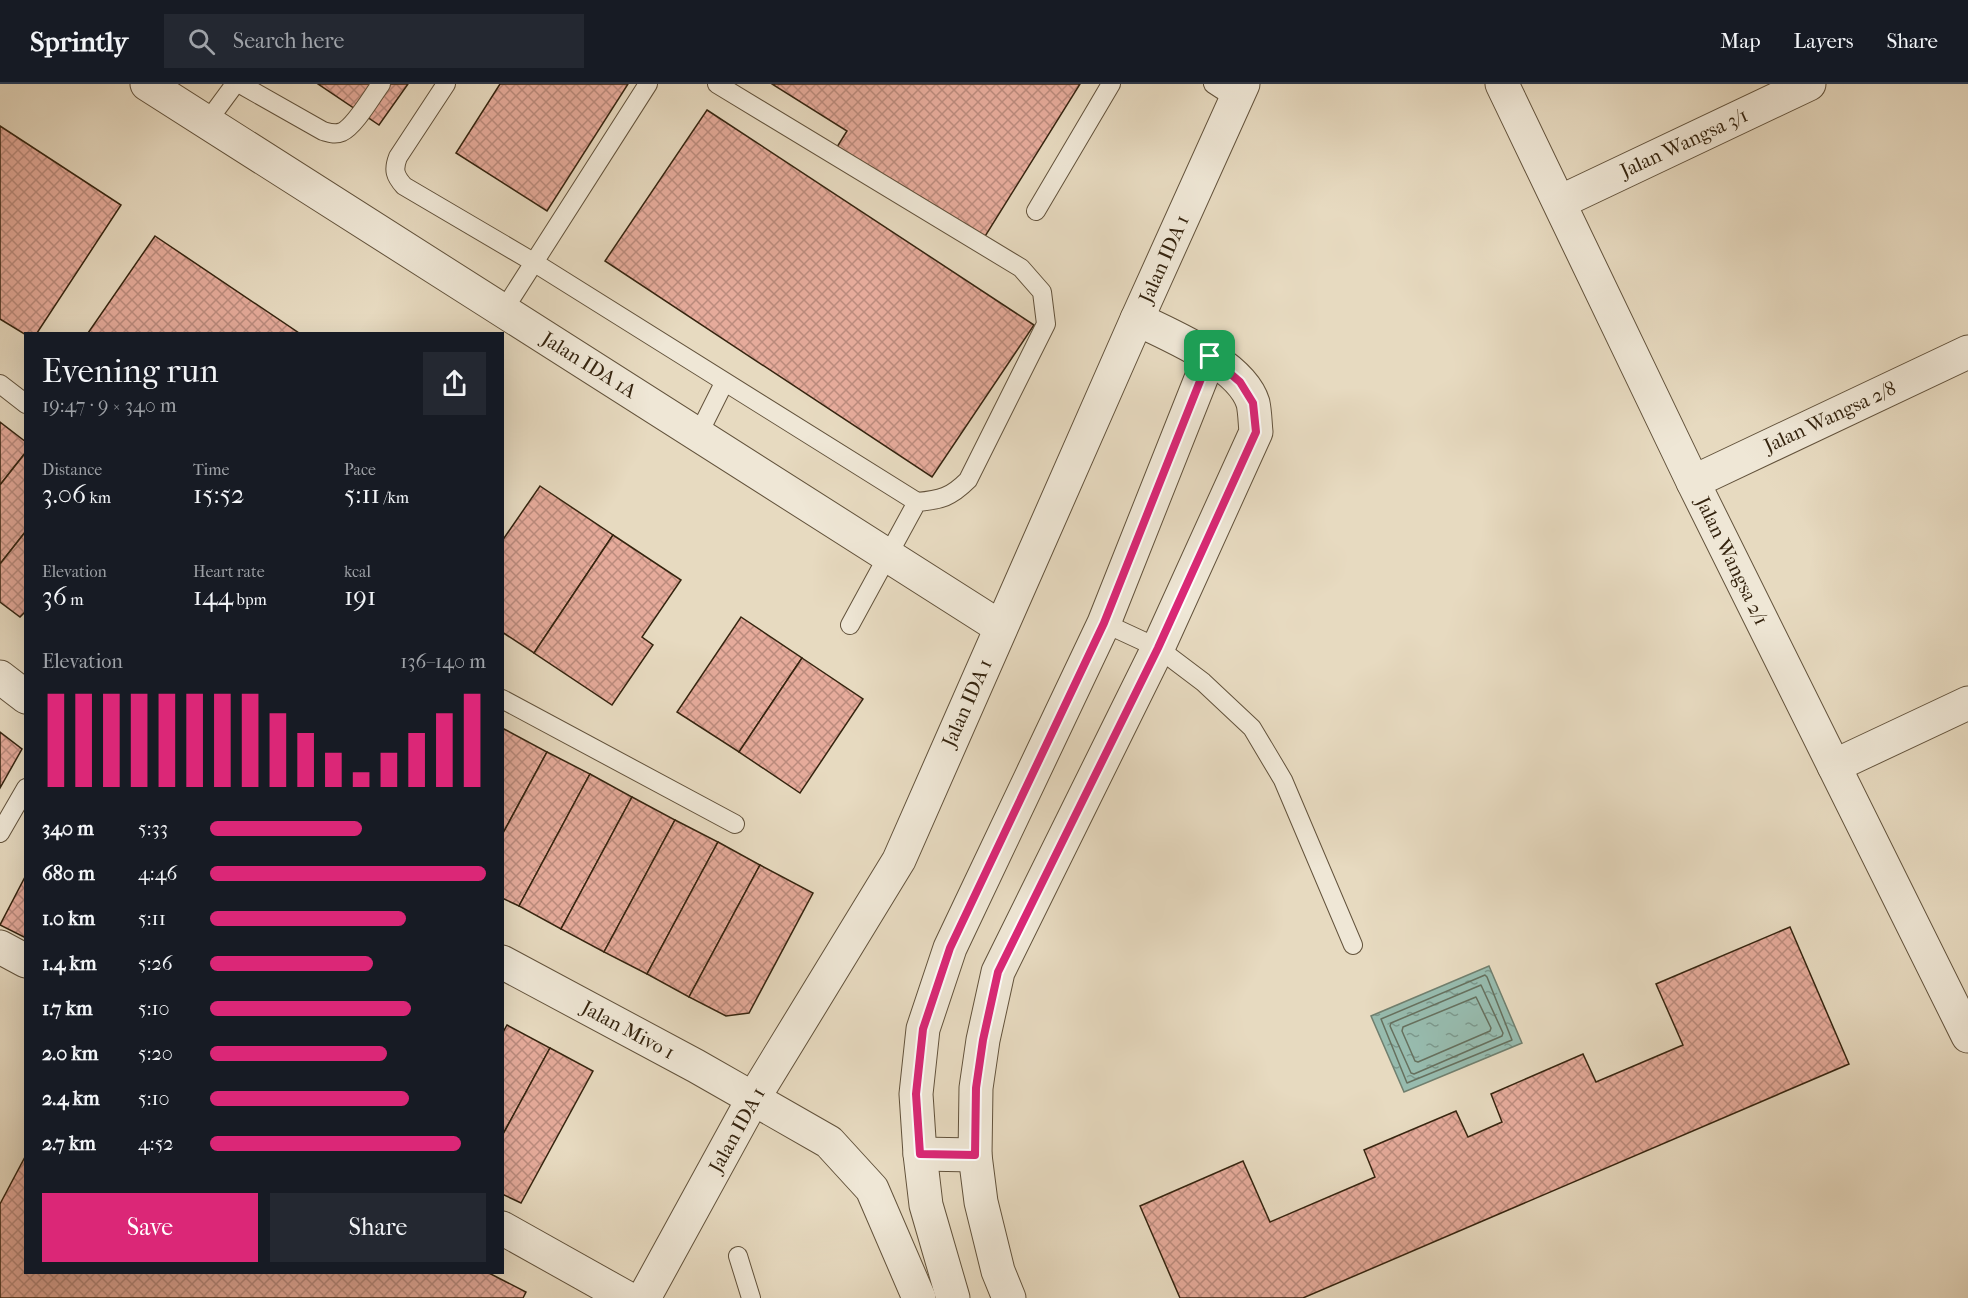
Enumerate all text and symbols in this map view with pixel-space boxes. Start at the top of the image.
search box [164,14,584,68]
text: Sprintly [30,25,128,58]
icon: search [185,25,218,58]
text: Search here [233,28,344,54]
text: Map [1720,29,1761,53]
text: Layers [1794,29,1853,53]
text: Share [1886,29,1938,53]
street label: Jalan Wangsa 3/1 [1615,103,1751,183]
street label: Jalan IDA 1 [1134,211,1194,308]
street label: Jalan IDA 1A [536,326,641,404]
pin [1184,330,1235,381]
icon: arrive [1193,339,1226,372]
text: Evening run [42,352,219,391]
button: share [423,352,486,415]
street label: Jalan Wangsa 2/8 [1759,376,1900,458]
text: 19:47 · 9 × 340 m [42,394,177,417]
text: Distance [42,460,102,479]
text: Time [193,460,229,479]
text: Pace [344,460,376,479]
text: 3.06 [42,479,86,510]
text: 15:52 [193,479,244,510]
text: 5:11 [344,479,380,510]
text: km [86,488,111,507]
text: /km [380,488,409,507]
street label: Jalan Wangsa 2/1 [1690,491,1773,629]
text: Elevation [42,562,107,581]
text: Heart rate [193,562,265,581]
text: kcal [344,562,371,581]
text: 36 [42,581,67,612]
text: 144 [193,581,233,612]
text: 191 [344,581,376,612]
text: m [67,590,83,609]
text: bpm [233,590,267,609]
text: Elevation [42,650,123,673]
text: 136–140 m [400,650,486,673]
street label: Jalan IDA 1 [937,655,997,752]
text: 340 m [42,817,94,840]
text: 5:33 [138,817,168,840]
text: 680 m [42,862,95,885]
text: 4:46 [138,862,177,885]
text: 1.0 km [42,907,95,930]
text: 5:11 [138,907,166,930]
text: 1.4 km [42,952,97,975]
text: 5:26 [138,952,173,975]
street label: Jalan Mivo 1 [576,995,678,1064]
text: 1.7 km [42,997,93,1020]
text: 5:10 [138,997,170,1020]
text: 2.0 km [42,1042,98,1065]
text: 5:20 [138,1042,173,1065]
street label: Jalan IDA 1 [703,1083,770,1178]
text: 2.4 km [42,1087,100,1110]
text: 5:10 [138,1087,170,1110]
text: 2.7 km [42,1132,96,1155]
text: 4:52 [138,1132,174,1155]
button: Save [42,1193,258,1262]
button: Share [270,1193,486,1262]

